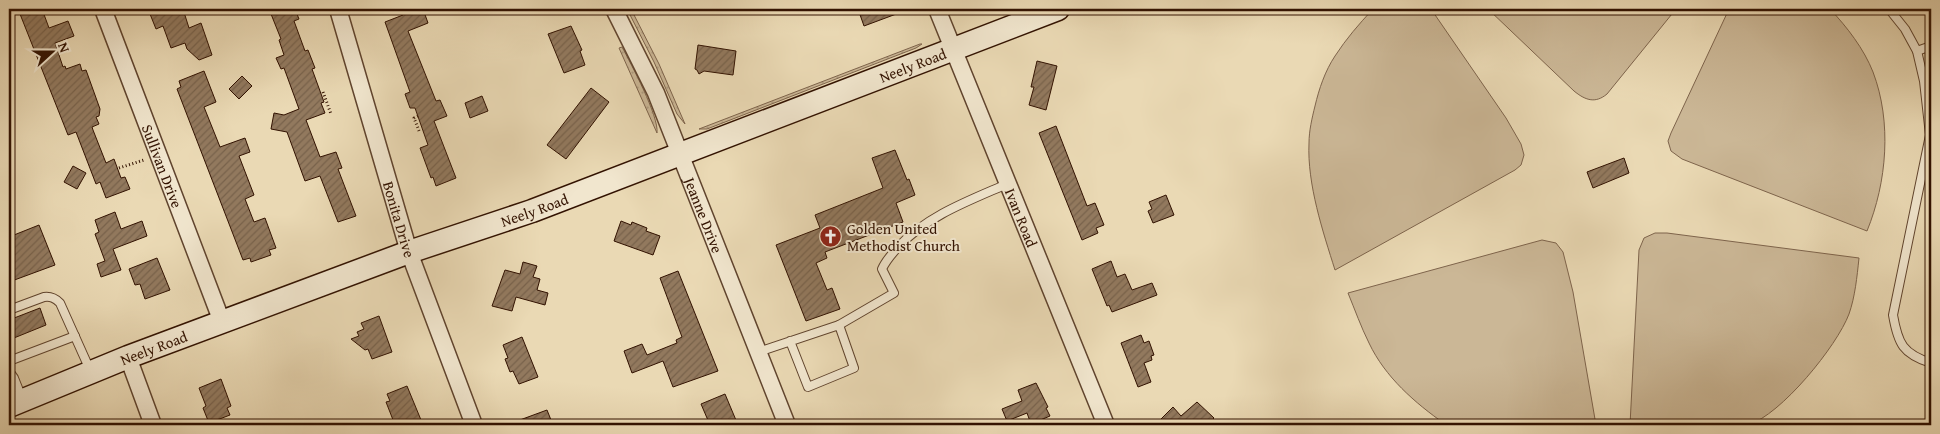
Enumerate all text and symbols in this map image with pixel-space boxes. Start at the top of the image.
north arrow [28,28,78,78]
text: N [53,39,75,56]
street label: Neely Road [876,42,949,87]
street label: Sullivan Drive [137,121,188,211]
street label: Jeanne Drive [679,172,729,256]
street label: Bonita Drive [378,179,421,260]
street label: Ivan Road [1000,185,1043,250]
street label: Neely Road [498,188,571,231]
place label: Golden United Methodist Church [847,218,961,256]
church icon: Golden United Methodist Church [819,225,843,249]
street label: Neely Road [117,325,190,370]

